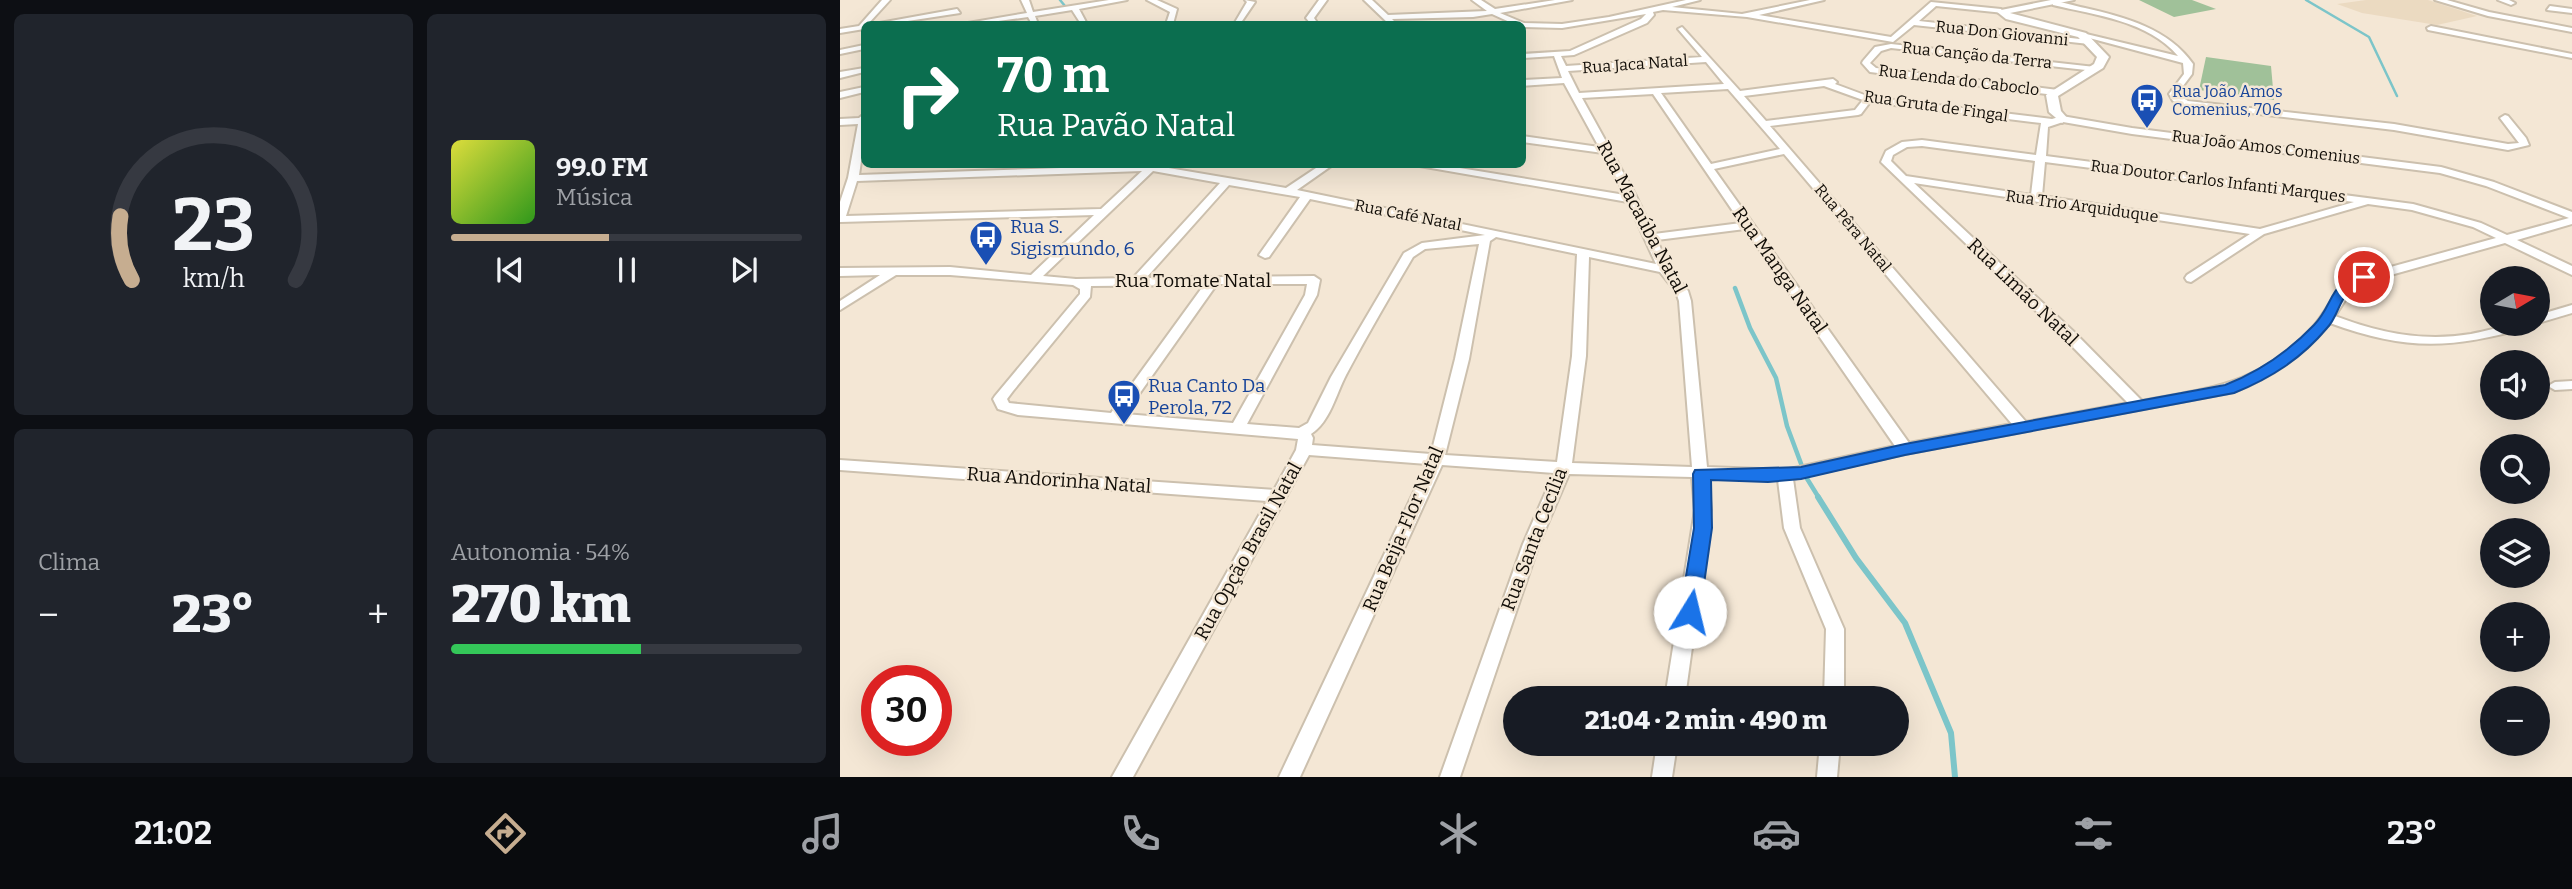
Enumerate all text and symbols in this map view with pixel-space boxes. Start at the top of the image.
street label: Rua Don Giovanni [1935,17,2070,49]
street label: Rua Canção da Terra [1901,38,2053,72]
text: 70 m [997,46,1109,105]
icon: right [882,49,973,140]
street label: Rua Jaca Natal [1582,51,1689,77]
street label: Rua Lenda do Caboclo [1878,61,2040,99]
bus stop icon: Rua João Amos Comenius, 706 [2128,81,2166,130]
place label: Rua João Amos Comenius, 706 [2172,82,2283,119]
street label: Rua Gruta de Fingal [1863,86,2010,126]
text: Rua Pavão Natal [997,106,1235,144]
street label: Rua João Amos Comenius [2171,126,2361,168]
street label: Rua Macaúba Natal [1592,137,1692,297]
text: 99.0 FM [556,152,648,183]
street label: Rua Doutor Carlos Infanti Marques [2089,156,2347,206]
street label: Rua Pêra Natal [1811,180,1896,276]
text: 23 [172,183,255,270]
text: Música [556,183,633,211]
street label: Rua Trio Arquiduque [2004,186,2160,226]
street label: Rua Café Natal [1353,195,1463,235]
street label: Rua Manga Natal [1728,202,1832,338]
place label: Rua S. Sigismundo, 6 [1010,215,1135,260]
bus stop icon: Rua S. Sigismundo, 6 [967,218,1005,267]
street label: Rua Limão Natal [1963,233,2083,351]
pin [2334,247,2394,307]
icon: previous [491,251,529,289]
icon: pause [608,251,646,289]
icon: next [725,251,763,289]
icon: arrive [2345,258,2383,296]
text: km/h [183,264,245,294]
north arrow [2480,266,2550,336]
map controls [2480,266,2550,756]
street label: Rua Tomate Natal [1115,269,1271,292]
button: sound [2480,350,2550,420]
place label: Rua Canto Da Perola, 72 [1148,374,1266,419]
bus stop icon: Rua Canto Da Perola, 72 [1105,377,1143,426]
button: search [2480,434,2550,504]
street label: Rua Beija-Flor Natal [1358,443,1448,615]
street label: Rua Opção Brasil Natal [1190,458,1306,644]
street label: Rua Andorinha Natal [966,462,1152,498]
street label: Rua Santa Cecília [1496,464,1572,614]
button: layers [2480,518,2550,588]
text: Autonomia · 54% [451,538,630,566]
text: Clima [38,548,100,576]
text: 270 km [451,573,631,636]
position arrow [1653,575,1727,649]
text: 23° [172,583,254,646]
text: − [38,592,59,638]
text: + [367,592,389,638]
button: + [2480,602,2550,672]
speed limit sign: 30 [861,665,952,756]
button: − [2480,686,2550,756]
text: 21:04 · 2 min · 490 m [1585,705,1827,736]
icon: directions [481,809,530,858]
icon: music [798,809,847,858]
icon: phone [1116,809,1165,858]
icon: climate [1434,809,1483,858]
icon: car [1752,809,1801,858]
icon: filters [2069,809,2118,858]
text: 21:02 [134,814,212,852]
text: 23° [2387,814,2438,852]

